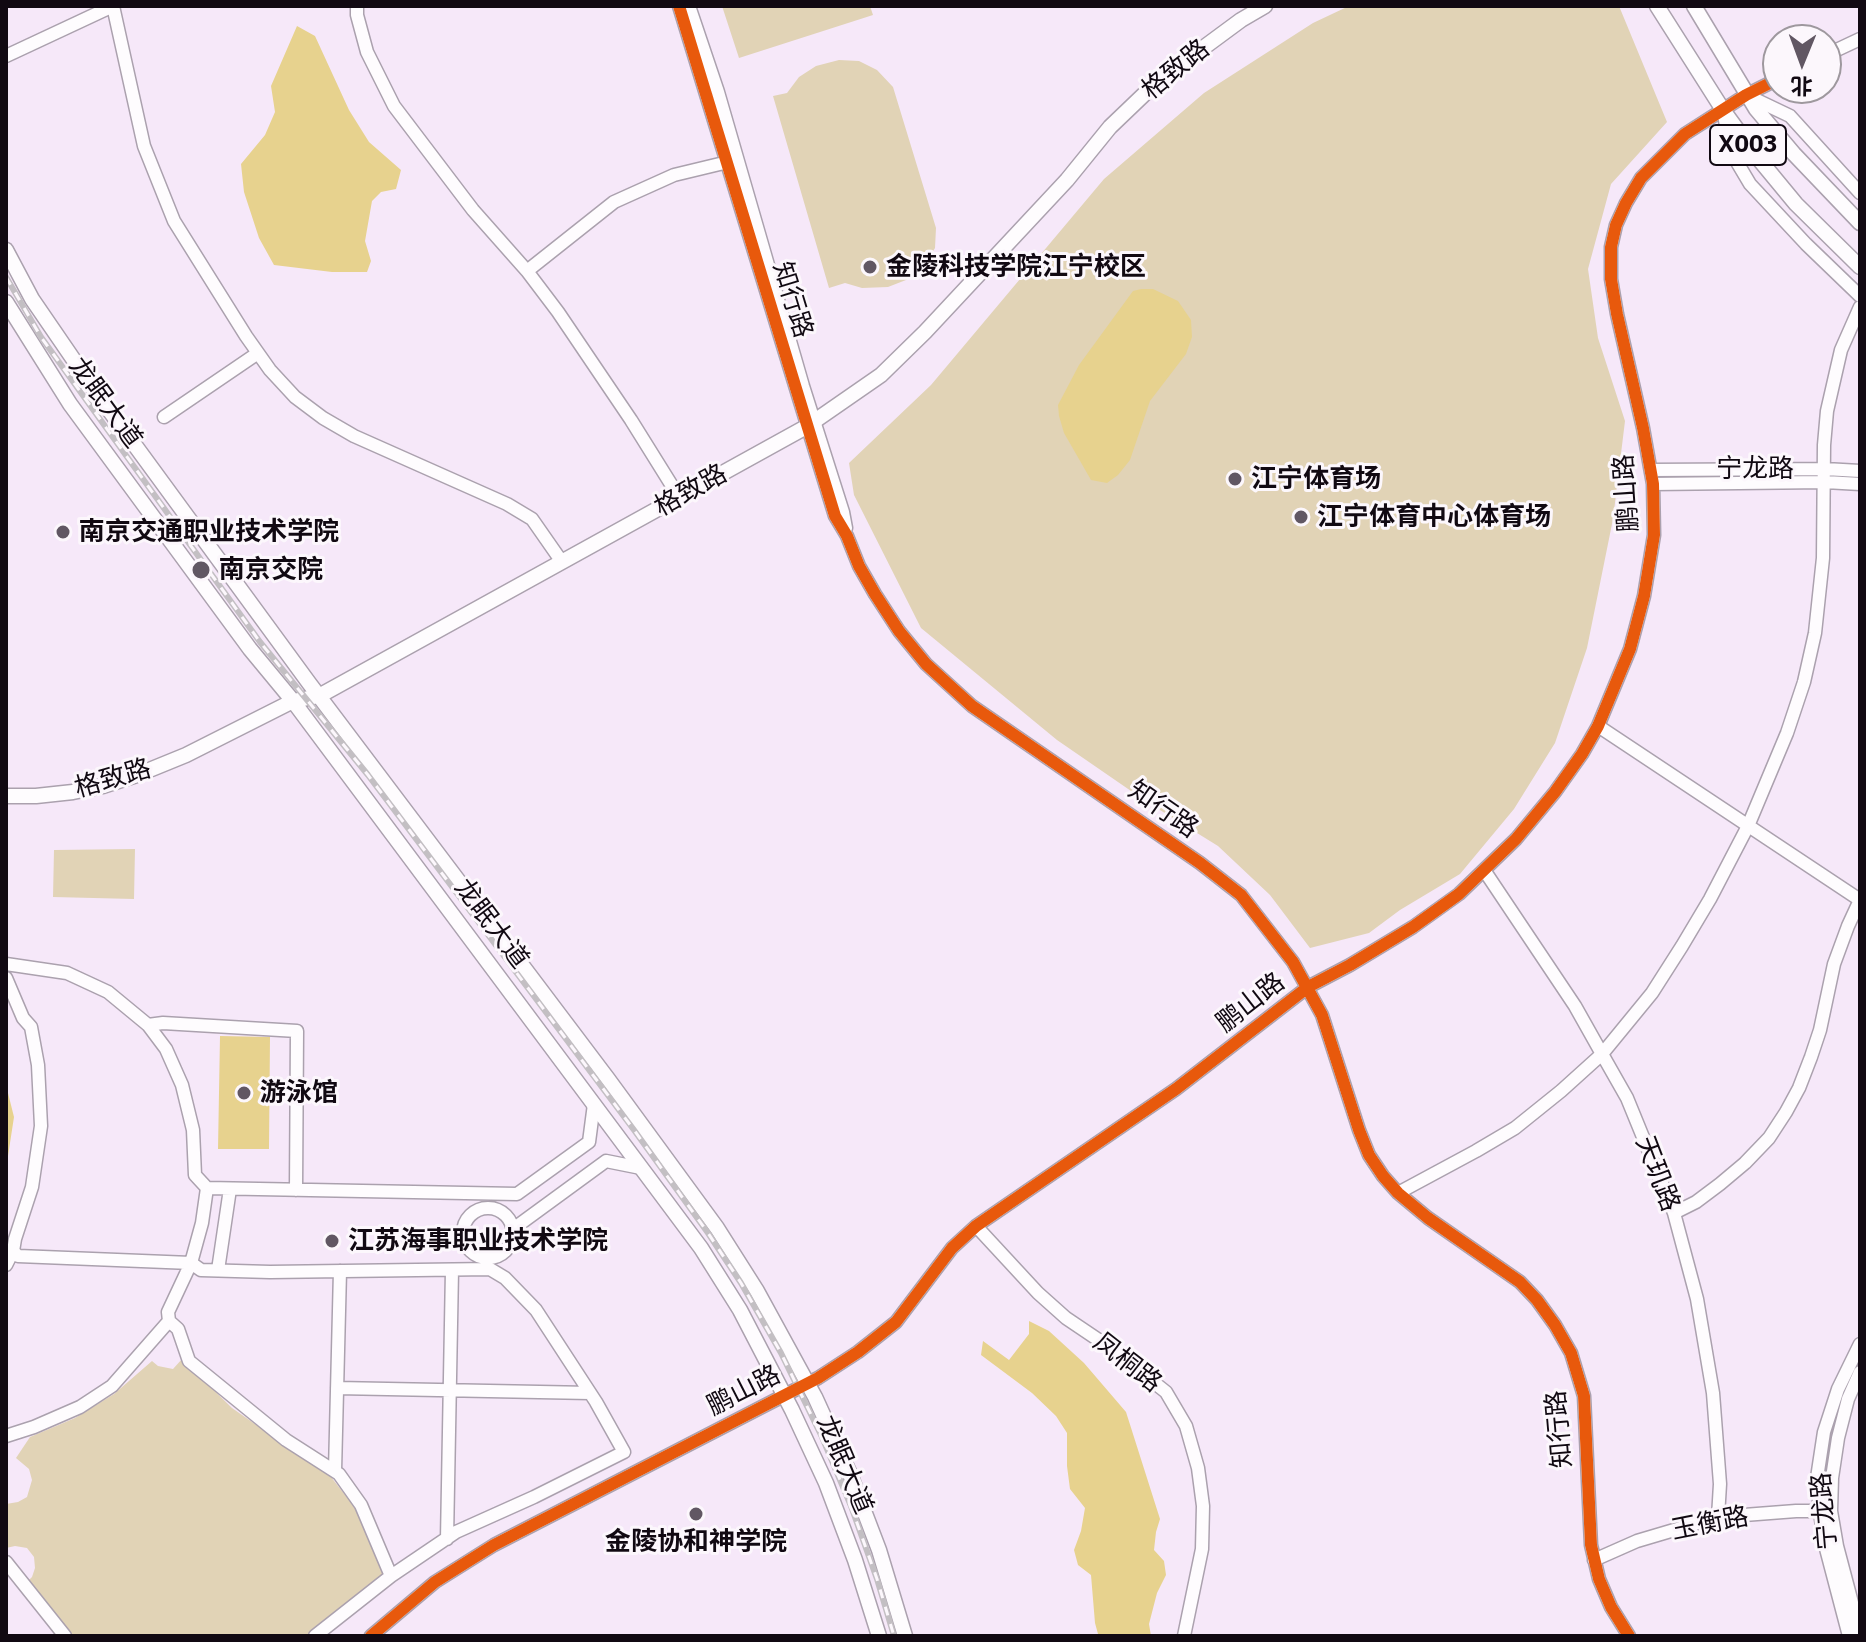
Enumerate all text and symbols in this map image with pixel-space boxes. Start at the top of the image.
north arrow [1762,24,1842,104]
street label: 格致路 [1136,33,1216,107]
text: 北 [1790,72,1813,101]
road number: X003 [1710,125,1786,165]
place label: 金陵科技学院江宁校区 [886,251,1146,283]
street label: 知行路 [766,258,818,342]
marker: 金陵科技学院江宁校区 [861,258,879,276]
street label: 龙眠大道 [62,352,148,454]
street label: 鹏山路 [1609,453,1645,533]
street label: 宁龙路 [1716,453,1794,485]
street label: 格致路 [649,458,733,524]
place label: 江宁体育场 [1251,463,1381,495]
marker: 江宁体育场 [1226,470,1244,488]
place label: 江宁体育中心体育场 [1317,501,1551,533]
marker: 江宁体育中心体育场 [1292,508,1310,526]
place label: 南京交通职业技术学院 [79,516,339,548]
marker: 南京交通职业技术学院 [54,523,72,541]
place label: 南京交院 [219,554,323,586]
marker: 南京交院 [190,559,212,581]
street label: 格致路 [71,753,155,805]
street label: 知行路 [1122,775,1204,845]
street label: 龙眠大道 [447,873,535,975]
street label: 鹏山路 [1211,967,1291,1039]
place label: 游泳馆 [260,1077,338,1109]
marker: 游泳馆 [235,1084,253,1102]
street label: 天玑路 [1628,1132,1686,1216]
place label: 江苏海事职业技术学院 [348,1225,608,1257]
marker: 江苏海事职业技术学院 [323,1232,341,1250]
street label: 凤桐路 [1087,1327,1167,1399]
street label: 鹏山路 [702,1359,786,1423]
street label: 知行路 [1541,1389,1579,1469]
street label: 龙眠大道 [809,1411,879,1519]
street label: 宁龙路 [1806,1471,1844,1551]
street label: 玉衡路 [1669,1501,1751,1547]
marker: 金陵协和神学院 [687,1505,705,1523]
place label: 金陵协和神学院 [605,1526,787,1558]

